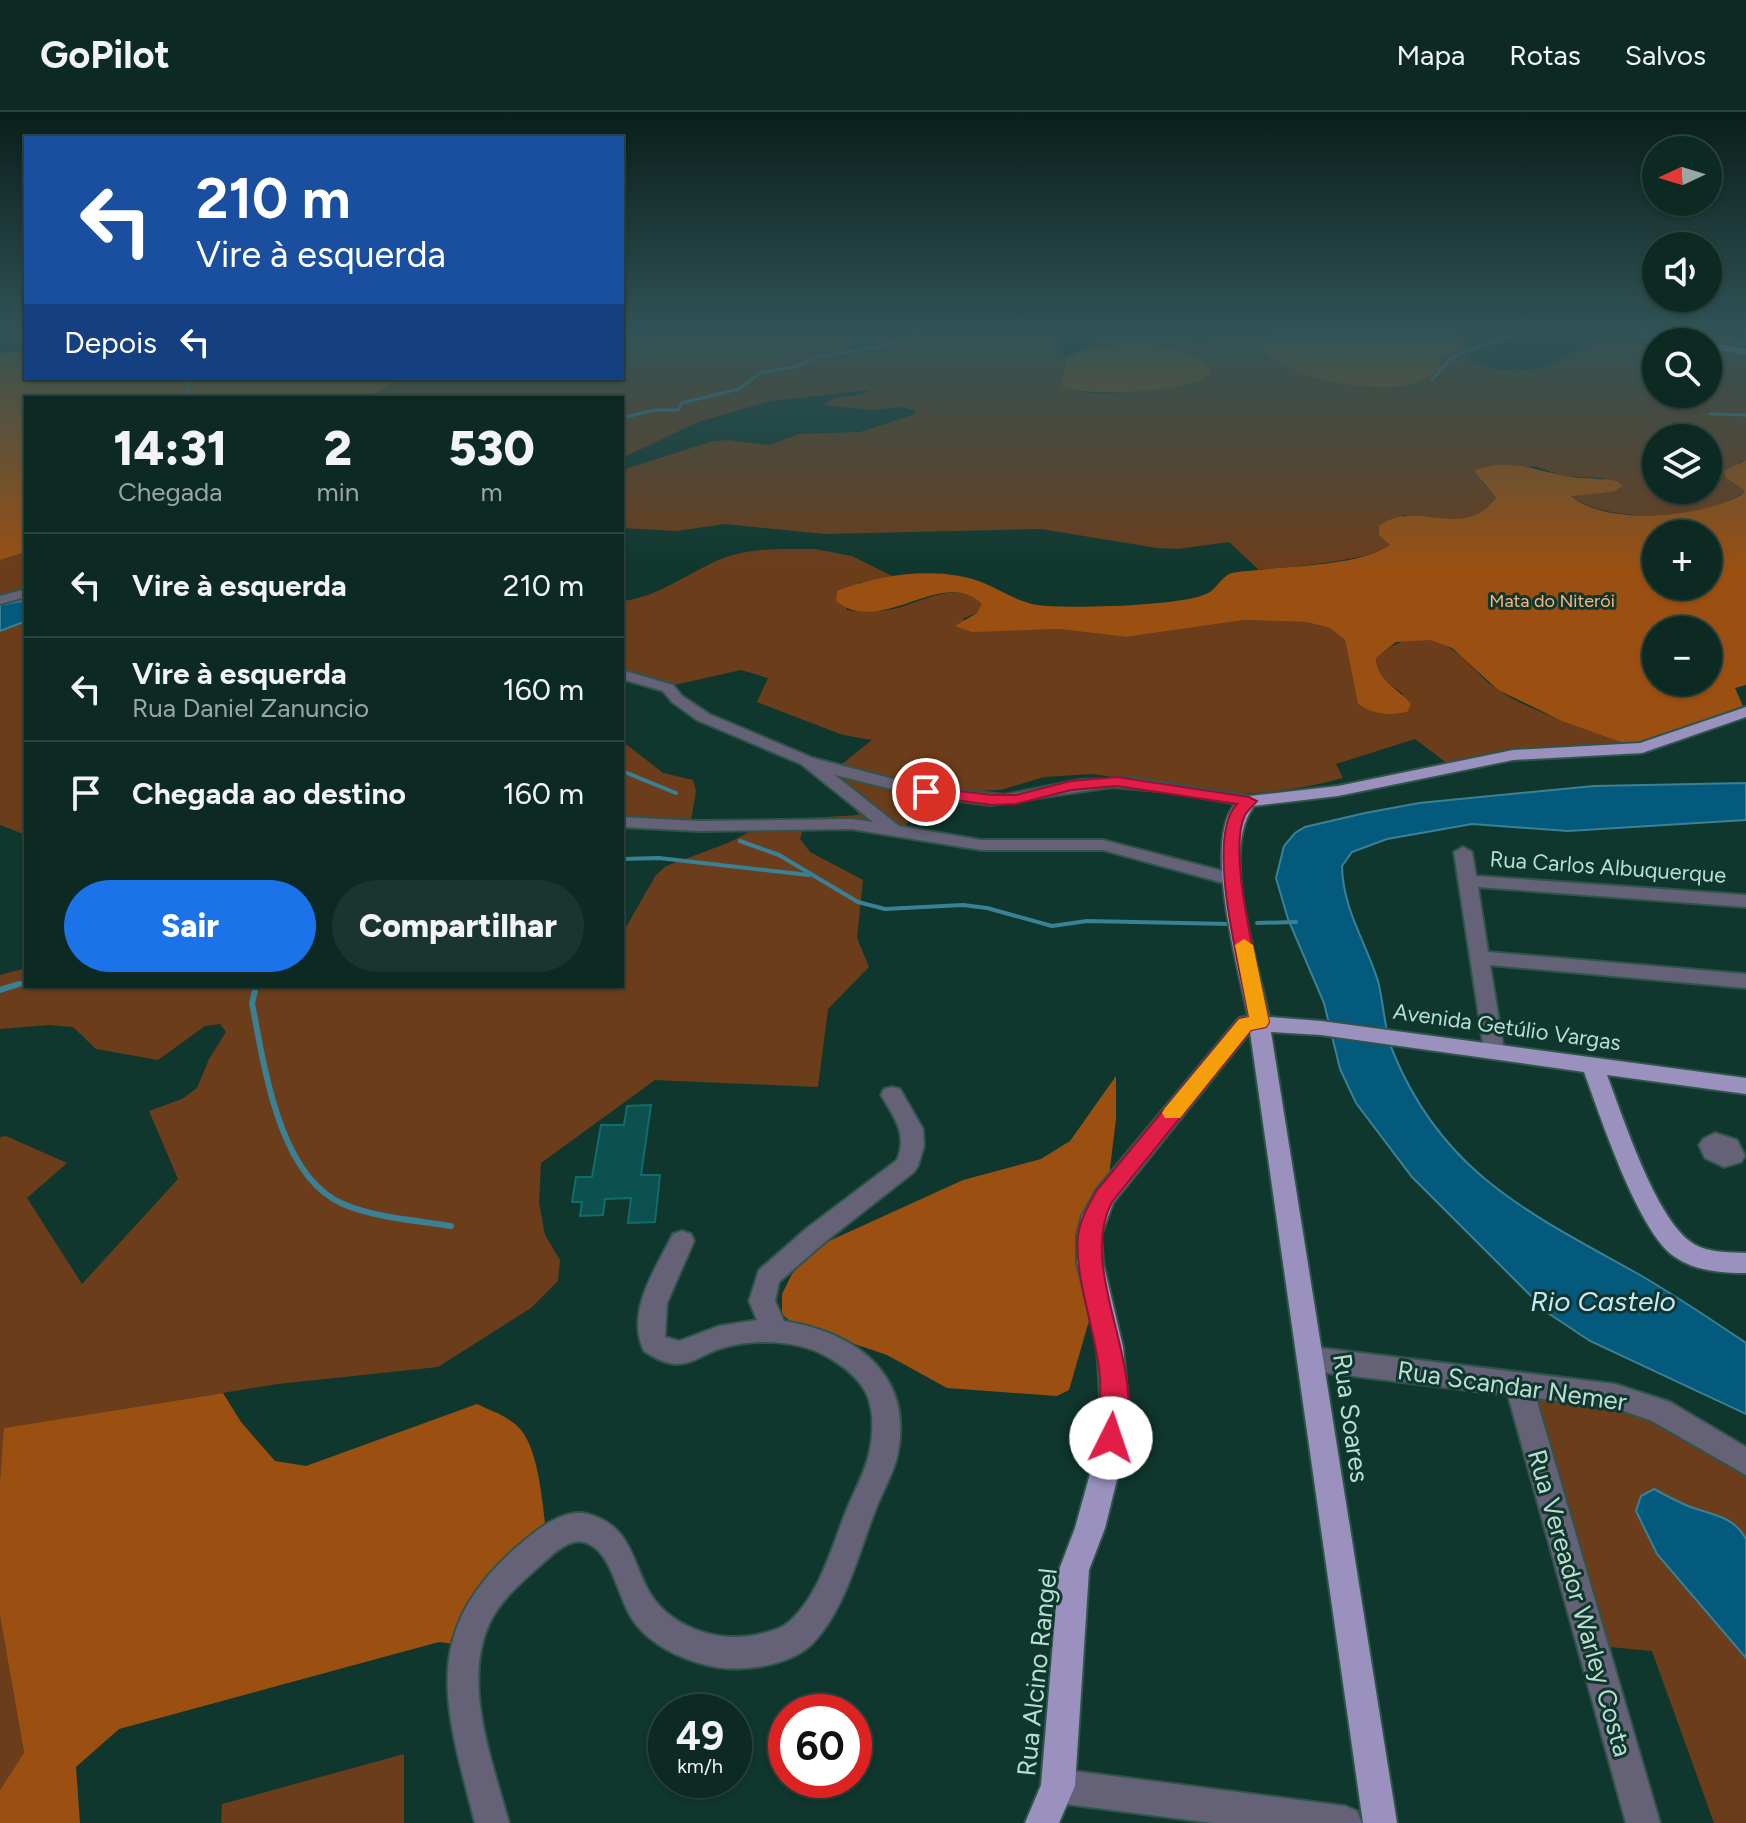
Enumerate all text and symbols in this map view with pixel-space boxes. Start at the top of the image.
text: GoPilot [40,32,170,78]
text: Mapa [1396,38,1465,72]
text: Rotas [1509,38,1581,72]
text: Salvos [1625,38,1706,72]
north arrow [1642,136,1722,216]
map controls [1642,136,1722,696]
text: 210 m [196,165,351,232]
icon: left [64,168,168,272]
button: sound [1642,232,1722,312]
text: Vire à esquerda [196,233,446,276]
icon: left [173,320,217,364]
text: Depois [64,324,157,361]
button: search [1642,328,1722,408]
text: 14:31 [113,419,227,477]
text: 2 [324,419,352,477]
text: 530 [448,419,535,477]
button: layers [1642,424,1722,504]
text: Chegada [118,476,223,508]
text: min [317,476,359,508]
text: m [481,476,503,508]
button: + [1642,520,1722,600]
icon: left [64,563,108,607]
text: Vire à esquerda [132,567,347,604]
text: 210 m [503,567,584,604]
park label: Mata do Niterói [1489,590,1615,612]
button: − [1642,616,1722,696]
text: Vire à esquerda [132,655,347,692]
icon: left [64,667,108,711]
text: 160 m [502,671,584,708]
text: Rua Daniel Zanuncio [132,692,369,724]
pin [892,758,960,826]
icon: arrive [904,770,948,814]
icon: arrive [64,771,108,815]
text: Chegada ao destino [132,775,406,812]
text: 160 m [502,775,584,812]
street label: Rua Carlos Albuquerque [1489,845,1727,889]
button: Sair [64,880,316,972]
button: Compartilhar [332,880,584,972]
street label: Avenida Getúlio Vargas [1391,998,1623,1056]
water label: Rio Castelo [1530,1284,1676,1318]
street label: Rua Soares [1326,1351,1376,1485]
street label: Rua Scandar Nemer [1395,1354,1629,1418]
position arrow [1069,1396,1153,1480]
street label: Rua Vereador Warley Costa [1521,1446,1639,1760]
street label: Rua Alcino Rangel [1010,1566,1064,1778]
speed limit sign: 60 [768,1694,872,1798]
text: 49 [676,1712,724,1760]
text: km/h [677,1754,723,1778]

